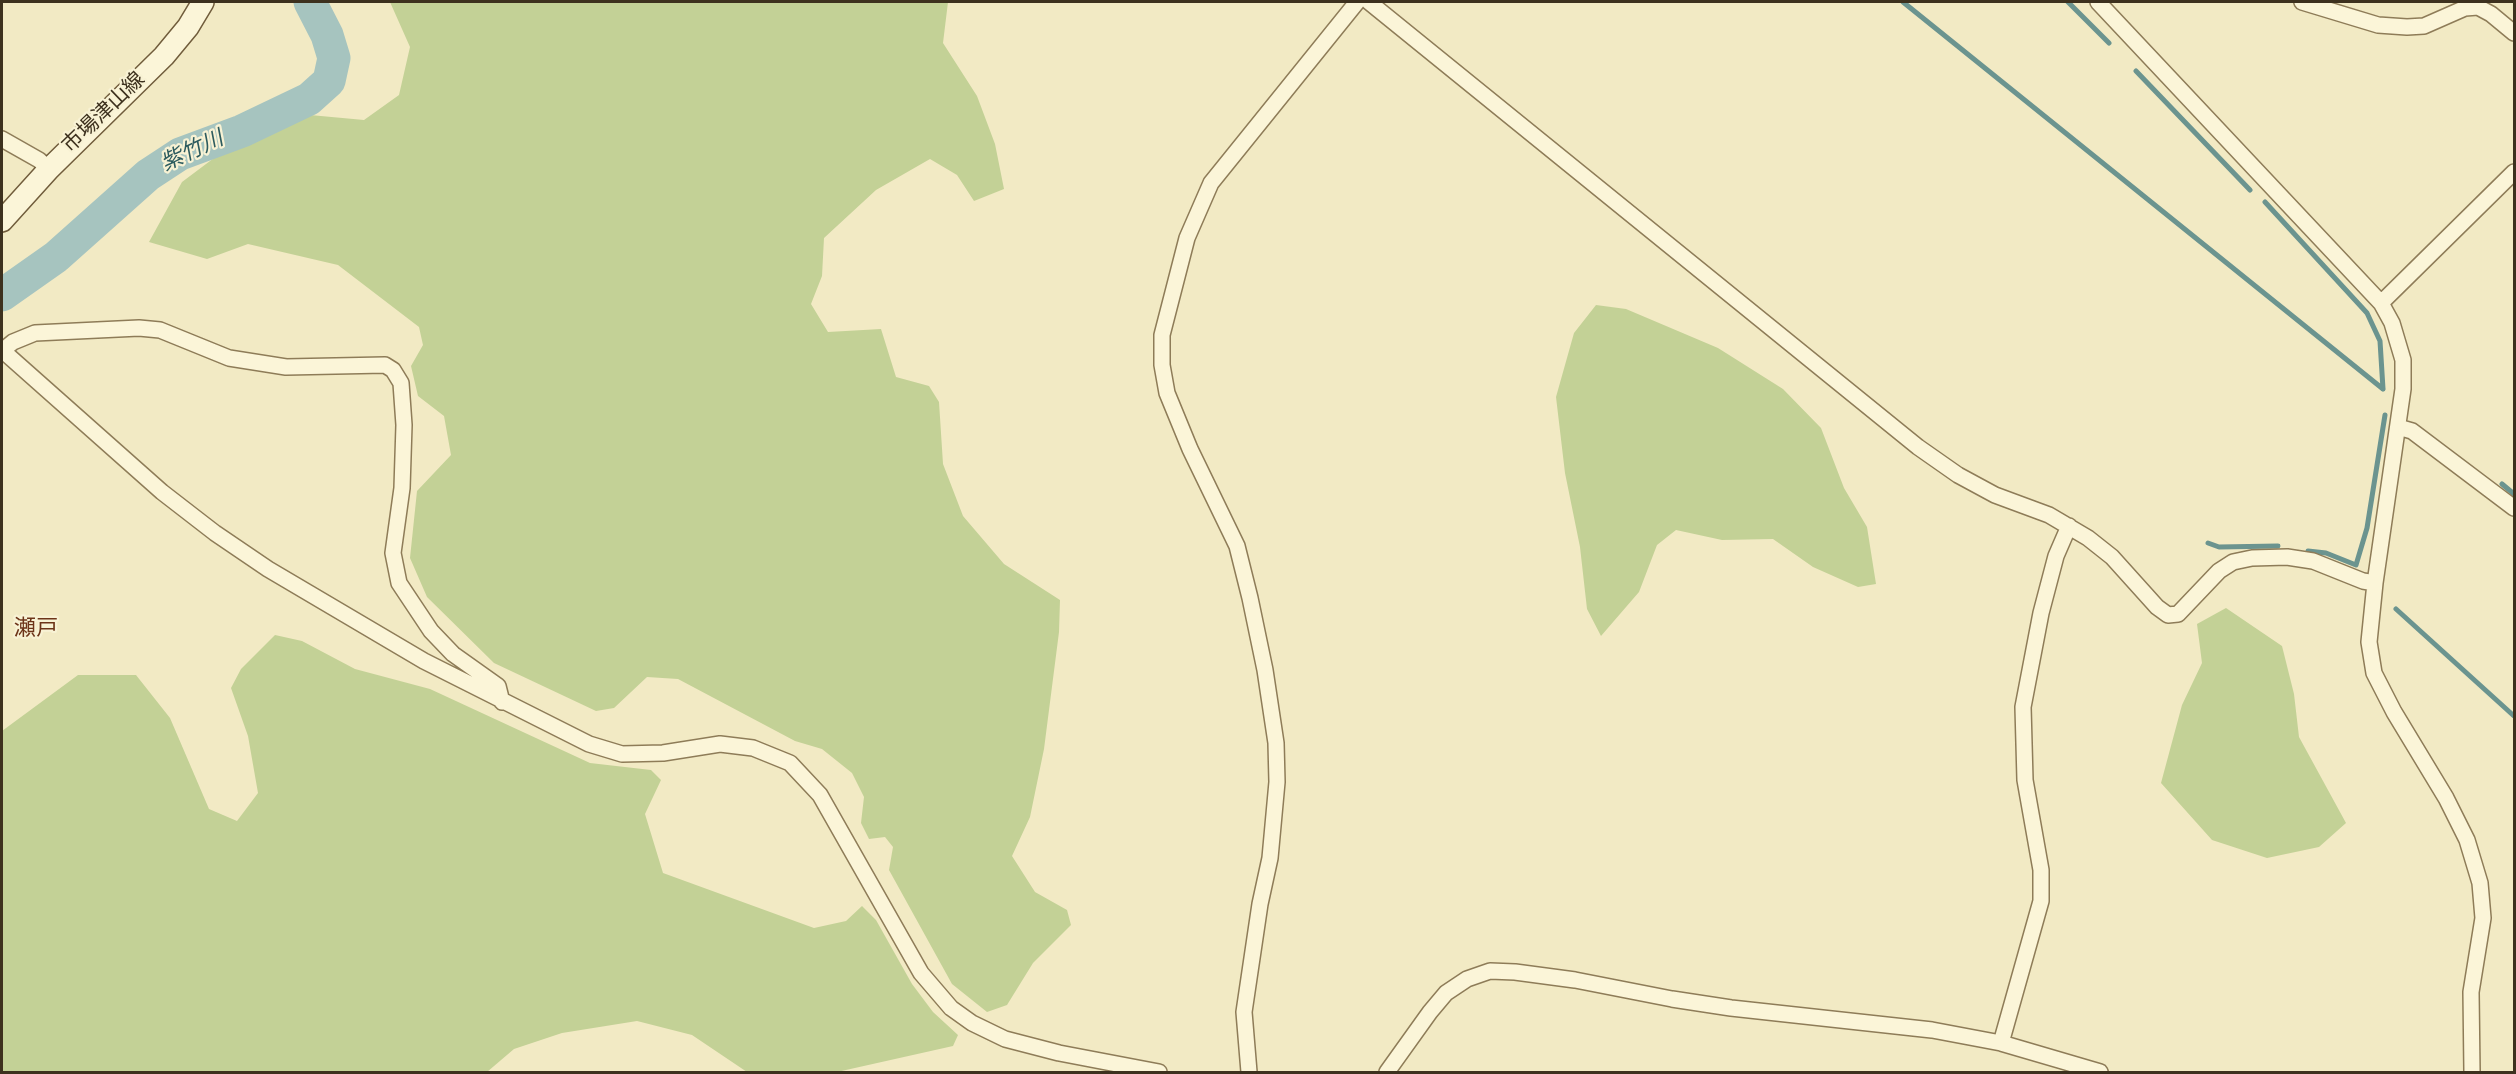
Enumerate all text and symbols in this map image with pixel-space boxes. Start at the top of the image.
street label: 市場津山線 [58,68,152,160]
water label: 紫竹川 [158,127,228,179]
district label: 瀬戸 [14,618,58,644]

